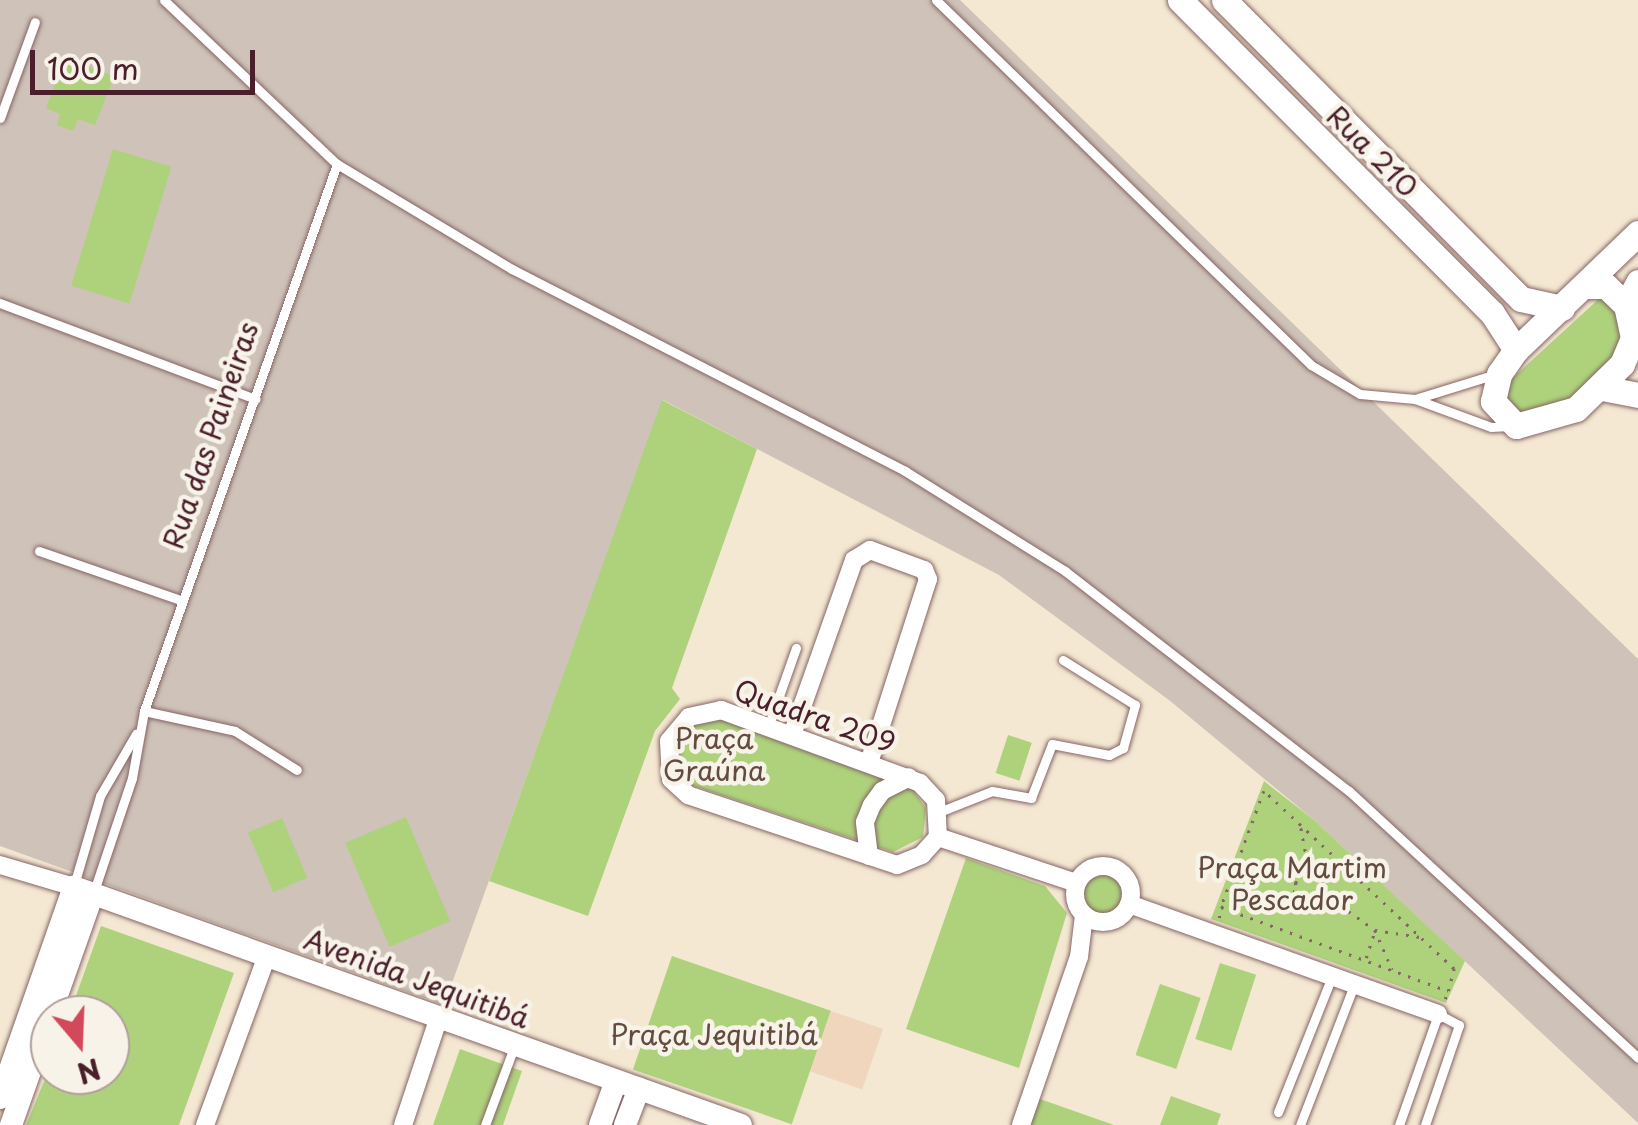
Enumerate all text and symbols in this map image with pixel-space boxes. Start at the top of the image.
scale bar [35,30,260,92]
text: 100 m [47,45,139,90]
street label: Rua 210 [1320,98,1426,204]
street label: Rua das Paineiras [155,316,265,554]
street label: Quadra 209 [730,673,900,759]
park label: Praça Graúna [663,721,765,787]
park label: Praça Martim Pescador [1197,850,1387,916]
street label: Avenida Jequitibá [300,922,534,1034]
north arrow [30,995,130,1095]
park label: Praça Jequitibá [609,1017,819,1051]
text: N [72,1048,107,1096]

